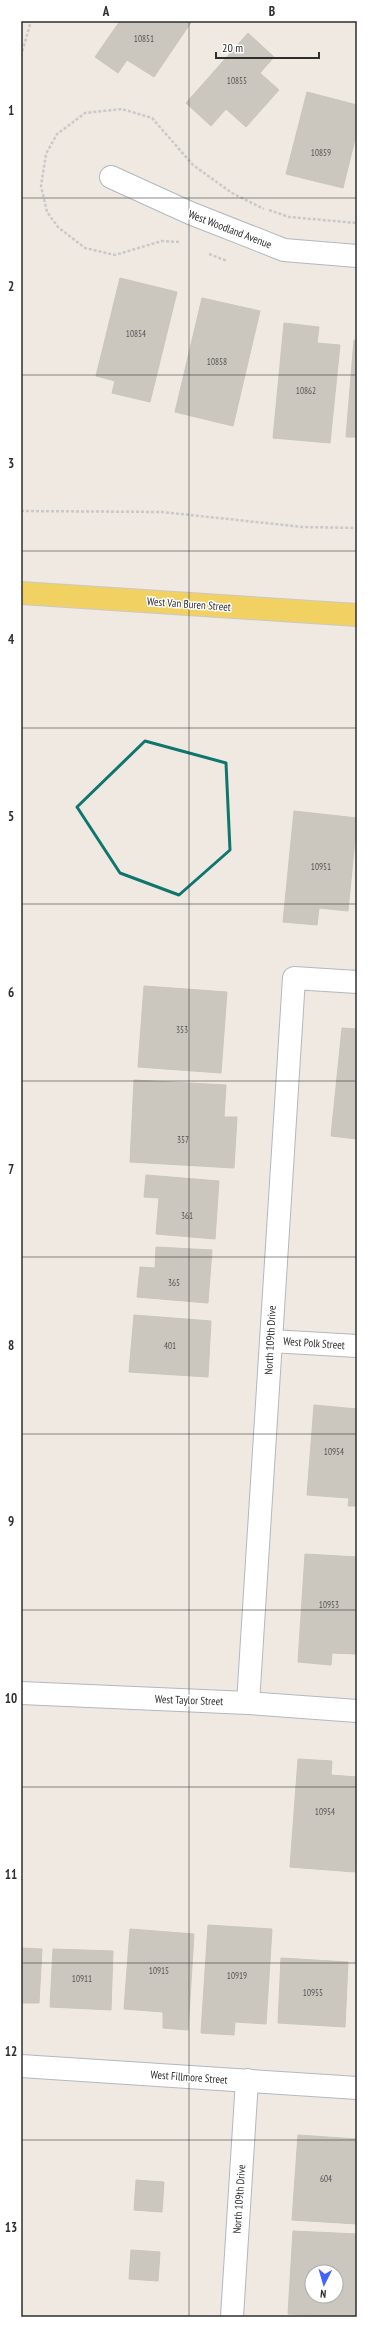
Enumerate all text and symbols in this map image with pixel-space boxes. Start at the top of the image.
text: A [102,3,110,20]
text: B [269,3,275,20]
house number: 10851 [134,33,154,44]
scale bar [216,34,319,60]
text: 20 m [222,40,243,55]
house number: 10855 [227,75,247,86]
text: 1 [8,102,14,119]
house number: 10859 [311,147,331,158]
street label: West Woodland Avenue [186,207,274,251]
text: 2 [8,278,14,295]
house number: 10854 [126,328,146,339]
house number: 10858 [207,356,227,367]
house number: 10862 [296,385,316,396]
text: 3 [8,455,14,472]
street label: West Van Buren Street [147,594,231,614]
text: 4 [8,631,15,648]
text: 5 [8,808,14,825]
house number: 10951 [311,861,331,872]
text: 6 [8,984,14,1001]
house number: 353 [176,1024,188,1035]
house number: 357 [177,1134,189,1145]
text: 7 [8,1161,14,1178]
house number: 361 [181,1210,193,1221]
house number: 365 [168,1277,180,1288]
street label: North 109th Drive [261,1305,279,1375]
street label: West Polk Street [283,1334,345,1352]
text: 8 [8,1337,14,1354]
house number: 401 [164,1340,176,1351]
house number: 10954 [324,1446,344,1457]
text: 9 [8,1513,14,1530]
house number: 10953 [319,1599,339,1610]
text: 10 [5,1690,17,1707]
street label: West Taylor Street [155,1692,223,1708]
house number: 10954 [315,1806,335,1817]
text: 11 [5,1866,17,1883]
house number: 10915 [149,1965,169,1976]
house number: 10919 [227,1970,247,1981]
house number: 10911 [72,1973,92,1984]
house number: 10955 [303,1987,323,1998]
text: 12 [5,2043,17,2060]
street label: West Fillmore Street [150,2067,228,2087]
street label: North 109th Drive [230,2164,248,2234]
house number: 604 [320,2173,332,2184]
text: 13 [5,2219,17,2236]
north arrow [304,2264,344,2304]
text: N [320,2287,327,2301]

